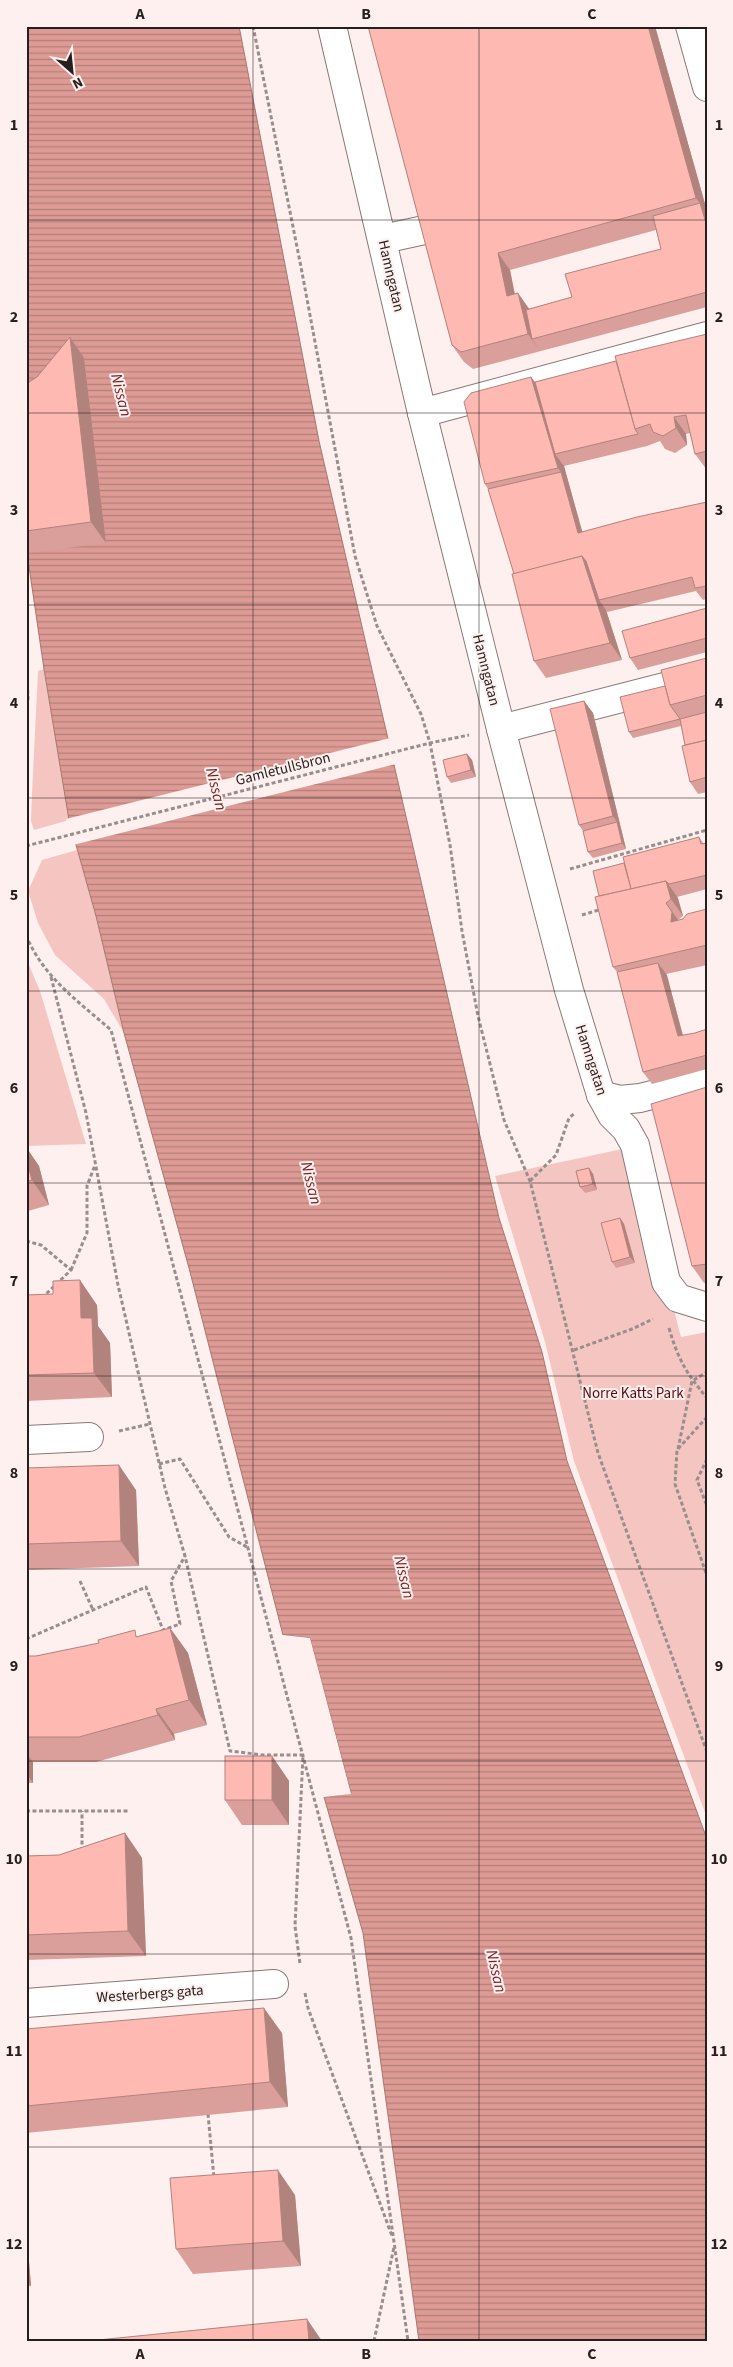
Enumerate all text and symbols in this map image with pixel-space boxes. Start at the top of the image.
text: A [134,3,145,25]
text: B [361,3,371,25]
text: C [587,3,597,25]
north arrow [48,48,98,98]
text: N [69,72,86,94]
text: 1 [10,114,18,136]
text: 1 [715,114,723,136]
street label: Hamngatan [373,238,409,314]
text: 2 [10,306,18,328]
text: 2 [715,306,723,328]
water label: Nissan [105,371,137,419]
text: 3 [10,499,18,521]
text: 3 [715,499,723,521]
street label: Hamngatan [467,632,505,708]
text: 4 [10,692,19,714]
text: 4 [715,692,724,714]
street label: Gamletullsbron [233,747,333,791]
water label: Nissan [200,765,232,813]
text: 5 [10,884,18,906]
text: 5 [715,884,723,906]
street label: Hamngatan [570,1022,612,1098]
text: 6 [10,1077,18,1099]
text: 6 [715,1077,723,1099]
water label: Nissan [295,1159,327,1207]
text: 7 [10,1270,18,1292]
text: 7 [715,1270,723,1292]
park label: Norre Katts Park [582,1383,684,1404]
text: 8 [10,1462,18,1484]
text: 8 [715,1462,723,1484]
water label: Nissan [388,1553,420,1601]
text: 9 [10,1655,18,1677]
text: 9 [715,1655,723,1677]
text: 10 [6,1848,22,1870]
text: 10 [711,1848,727,1870]
water label: Nissan [480,1947,512,1995]
street label: Westerbergs gata [96,1980,204,2008]
text: 11 [6,2040,22,2062]
text: 11 [711,2040,727,2062]
text: 12 [6,2233,22,2255]
text: 12 [711,2233,727,2255]
text: A [134,2343,145,2365]
text: B [361,2343,371,2365]
text: C [587,2343,597,2365]

